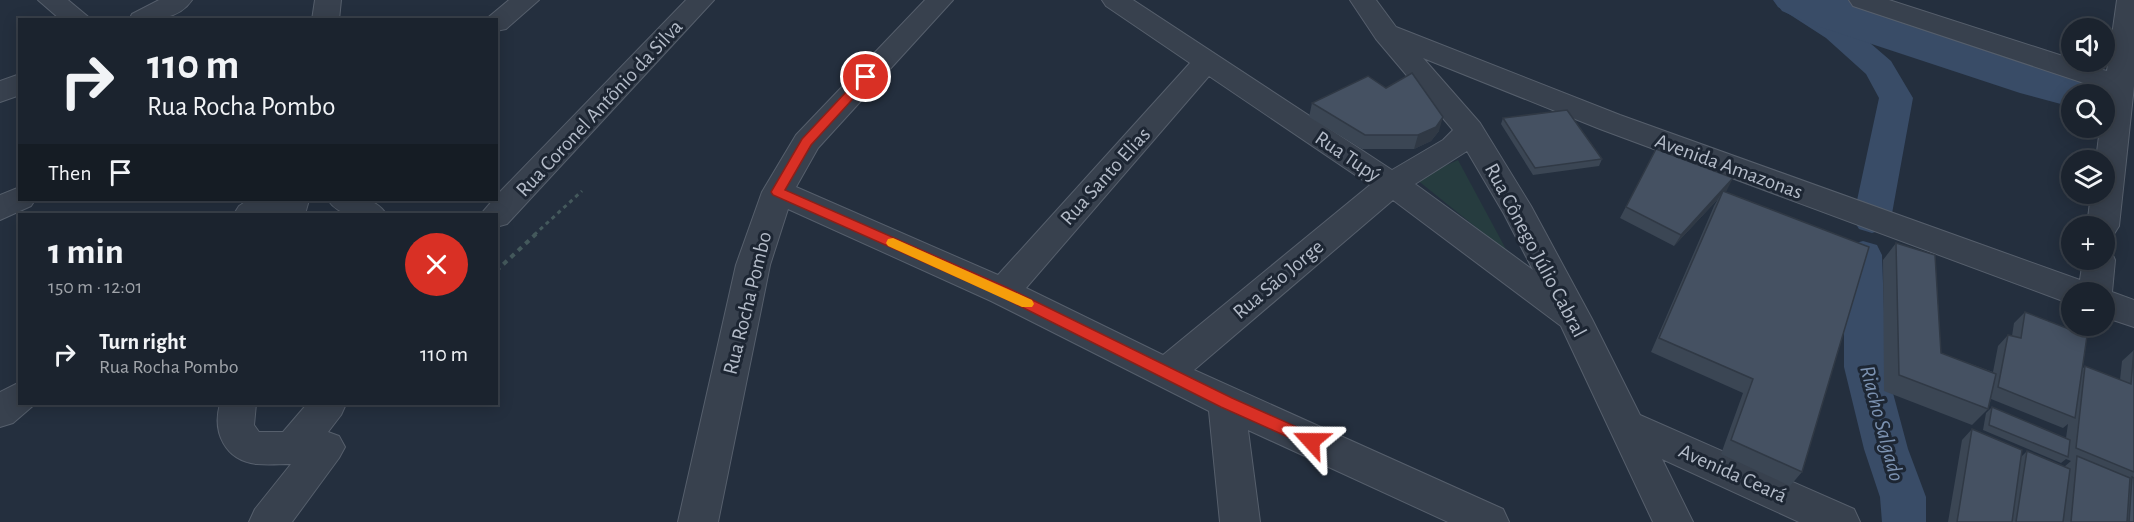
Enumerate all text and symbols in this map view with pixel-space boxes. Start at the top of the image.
street label: Rua Coronel Antônio da Silva [512,16,687,201]
map controls [2061,18,2115,336]
button: sound [2061,18,2115,72]
icon: right [48,42,126,120]
text: 110 m [147,44,239,86]
pin [840,51,891,102]
icon: arrive [849,60,882,93]
button: search [2061,84,2115,138]
text: Rua Rocha Pombo [147,93,335,120]
street label: Rua Santo Elias [1056,124,1154,229]
street label: Rua Tupý [1311,127,1384,186]
street label: Avenida Amazonas [1652,130,1805,203]
button: layers [2061,150,2115,204]
icon: arrive [104,156,137,189]
street label: Rua Cônego Júlio Cabral [1481,160,1590,341]
text: Then [48,162,92,184]
button: + [2061,216,2115,270]
street label: Rua Rocha Pombo [720,229,775,377]
button: close [405,233,468,296]
text: 1 min [48,234,124,270]
street label: Rua São Jorge [1229,236,1328,323]
text: 150 m · 12:01 [48,277,142,297]
button: − [2061,282,2115,336]
text: Turn right [99,331,186,353]
icon: right [48,338,81,371]
text: 110 m [420,343,468,365]
text: Rua Rocha Pombo [99,357,239,377]
water label: Riacho Salgado [1856,363,1908,483]
position arrow [1279,409,1343,473]
street label: Avenida Ceará [1676,440,1790,507]

